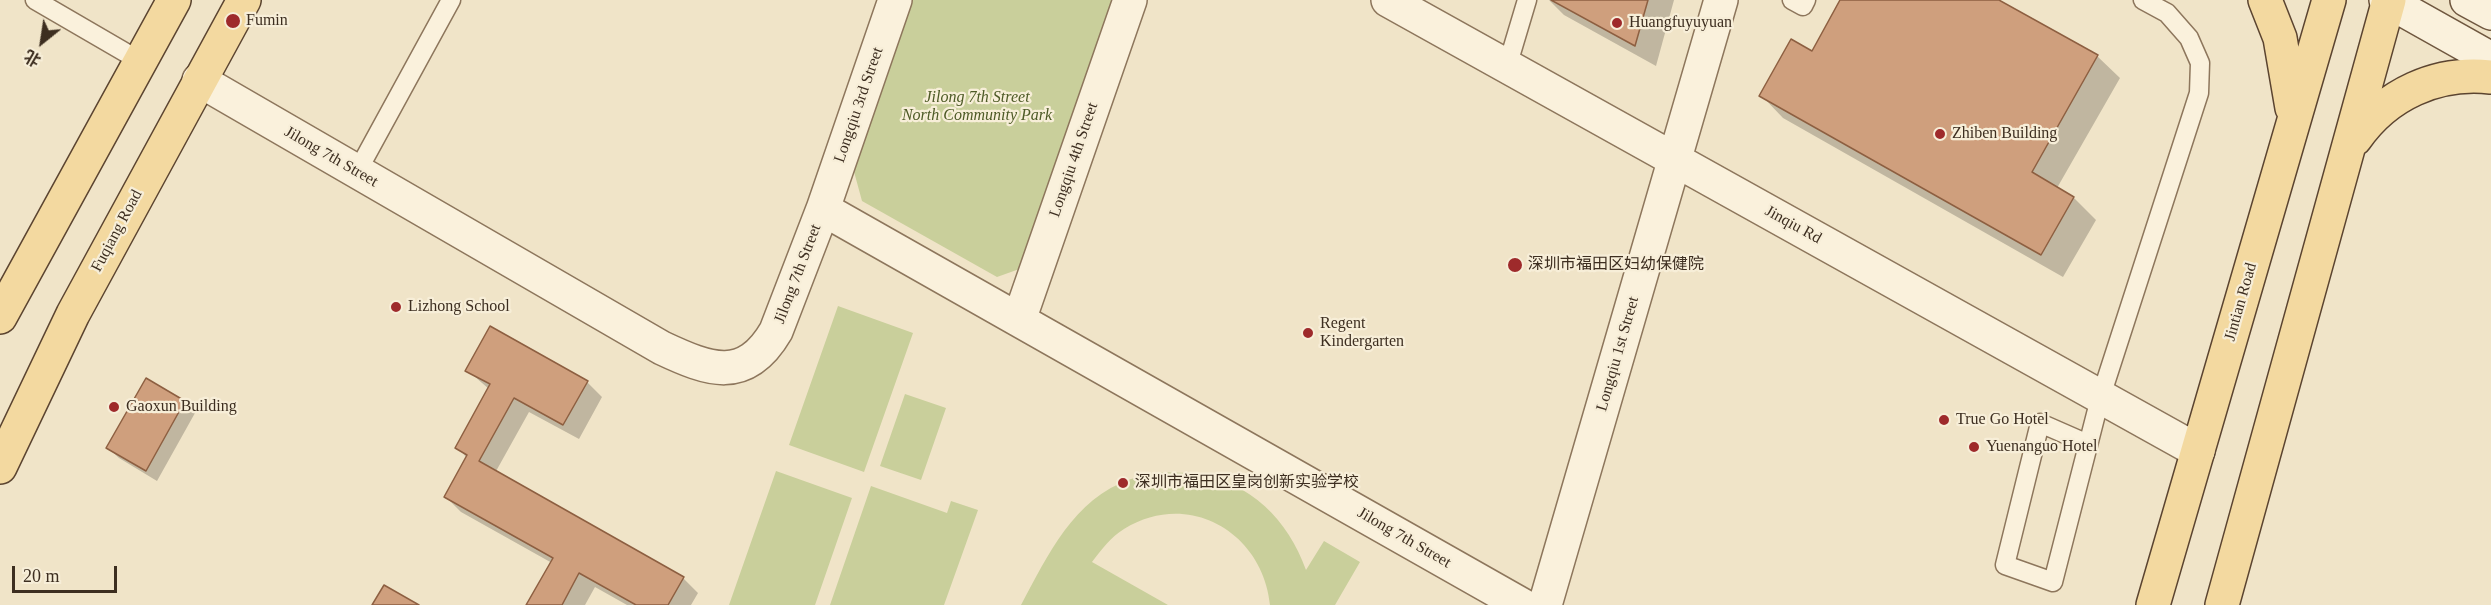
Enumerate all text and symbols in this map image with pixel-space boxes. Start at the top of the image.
place label: Fumin [246,11,288,31]
north arrow [12,12,72,72]
marker: Fumin [224,12,242,30]
place label: Huangfuyuyuan [1629,13,1732,33]
marker: Huangfuyuyuan [1610,16,1624,30]
street label: Longqiu 3rd Street [830,45,888,165]
text: 北 [22,47,44,69]
park label: Jilong 7th Street North Community Park [902,88,1052,126]
street label: Longqiu 4th Street [1045,100,1103,220]
street label: Jilong 7th Street [281,122,381,192]
place label: Zhiben Building [1952,124,2057,144]
marker: Zhiben Building [1933,127,1947,141]
street label: Fuqiang Road [87,187,147,275]
street label: Jinqiu Rd [1761,202,1825,248]
street label: Jilong 7th Street [770,222,826,326]
place label: 深圳市福田区妇幼保健院 [1528,255,1704,275]
marker: 深圳市福田区妇幼保健院 [1506,256,1524,274]
street label: Jintian Road [2221,261,2261,343]
street label: Longqiu 1st Street [1592,295,1644,413]
place label: Lizhong School [408,297,510,317]
marker: Lizhong School [389,300,403,314]
place label: Regent Kindergarten [1320,314,1404,352]
marker: Regent Kindergarten [1301,326,1315,340]
place label: Gaoxun Building [126,397,237,417]
marker: Gaoxun Building [107,400,121,414]
place label: True Go Hotel [1956,410,2049,430]
marker: True Go Hotel [1937,413,1951,427]
place label: Yuenanguo Hotel [1986,437,2098,457]
marker: Yuenanguo Hotel [1967,440,1981,454]
place label: 深圳市福田区皇岗创新实验学校 [1135,473,1359,493]
marker: 深圳市福田区皇岗创新实验学校 [1116,476,1130,490]
street label: Jilong 7th Street [1354,503,1454,573]
scale bar [15,554,120,592]
text: 20 m [23,566,60,586]

